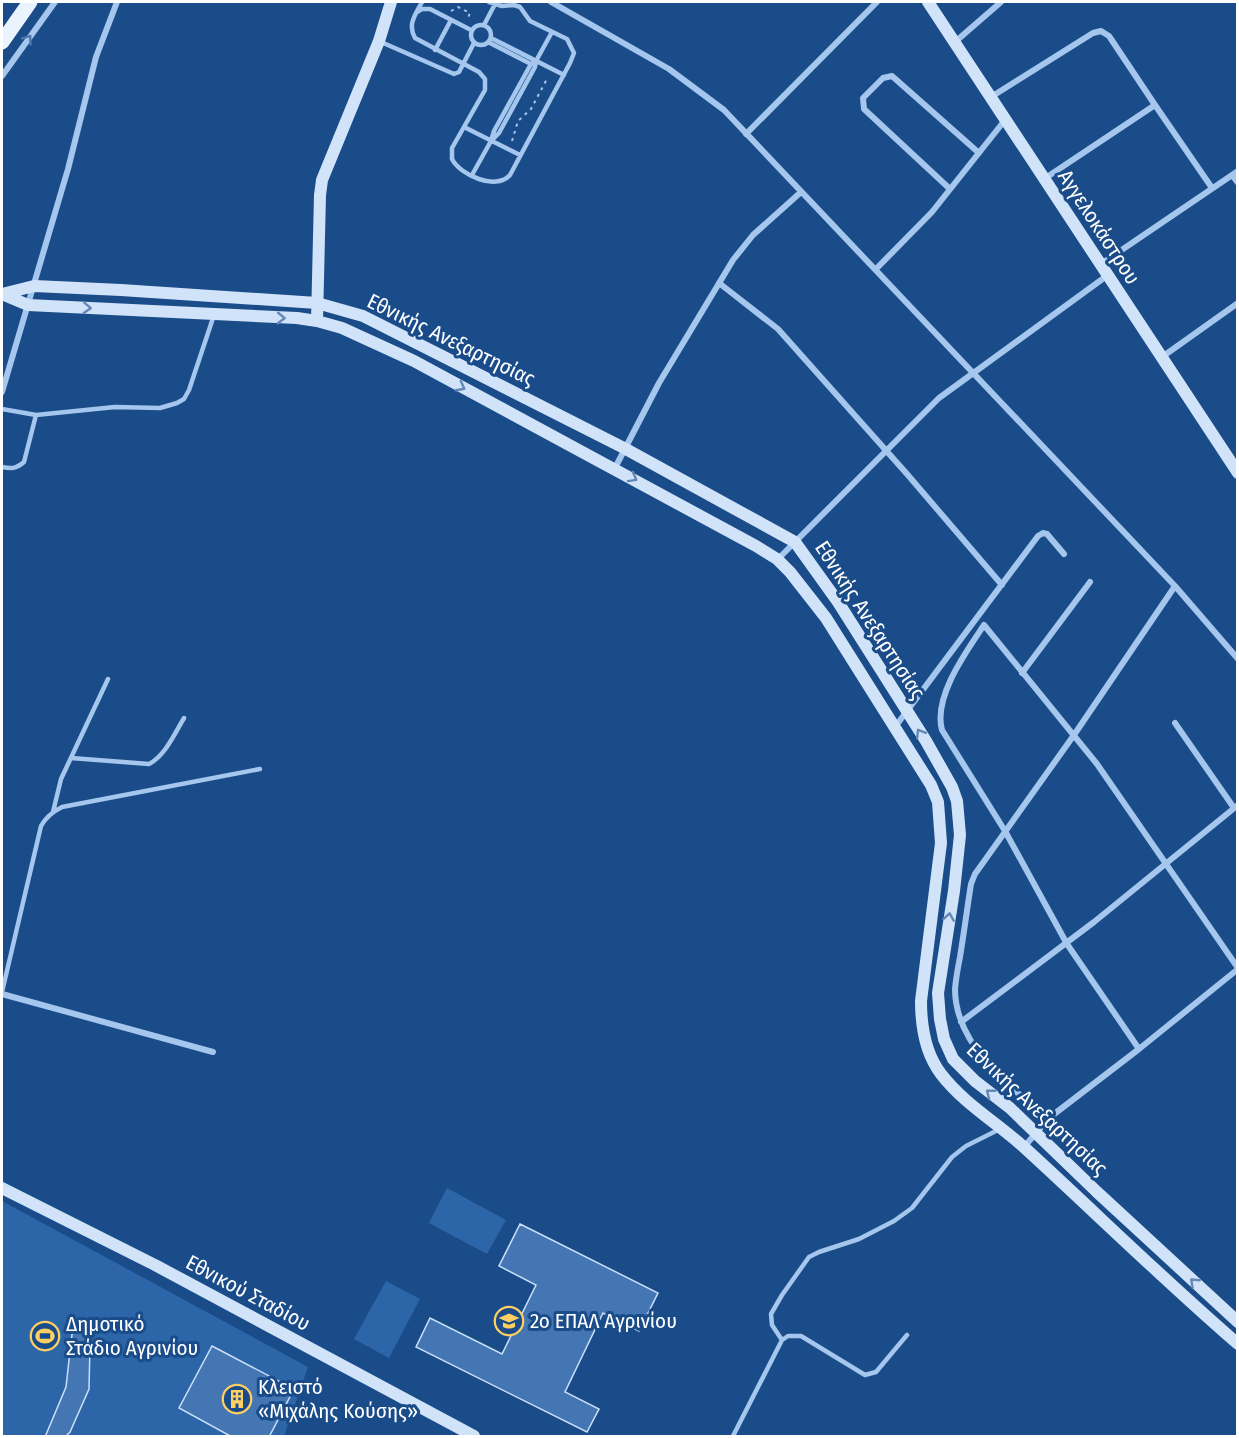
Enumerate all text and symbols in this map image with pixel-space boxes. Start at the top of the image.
one-way arrow [21,34,32,45]
street label: Αγγελοκάστρου [1052,165,1146,289]
street label: Εθνικής Ανεξαρτησίας [363,288,539,392]
one-way arrow [82,301,91,314]
one-way arrow [277,312,286,324]
one-way arrow [455,380,466,391]
one-way arrow [627,471,638,483]
street label: Εθνικής Ανεξαρτησίας [809,536,931,704]
one-way arrow [916,729,928,739]
one-way arrow [943,913,955,922]
street label: Εθνικής Ανεξαρτησίας [961,1037,1113,1181]
one-way arrow [986,1089,997,1100]
street label: Εθνικού Σταδίου [181,1249,315,1337]
one-way arrow [1191,1278,1201,1289]
school or university icon: 2ο ΕΠΑΛ Αγρινίου [493,1305,525,1337]
place label: 2ο ΕΠΑΛ Αγρινίου [530,1308,677,1334]
place label: Δημοτικό Στάδιο Αγρινίου [66,1311,198,1361]
sports icon: Δημοτικό Στάδιο Αγρινίου [29,1320,61,1352]
place label: Κλειστό «Μιχάλης Κούσης» [258,1374,418,1424]
building icon: Κλειστό «Μιχάλης Κούσης» [221,1383,253,1415]

